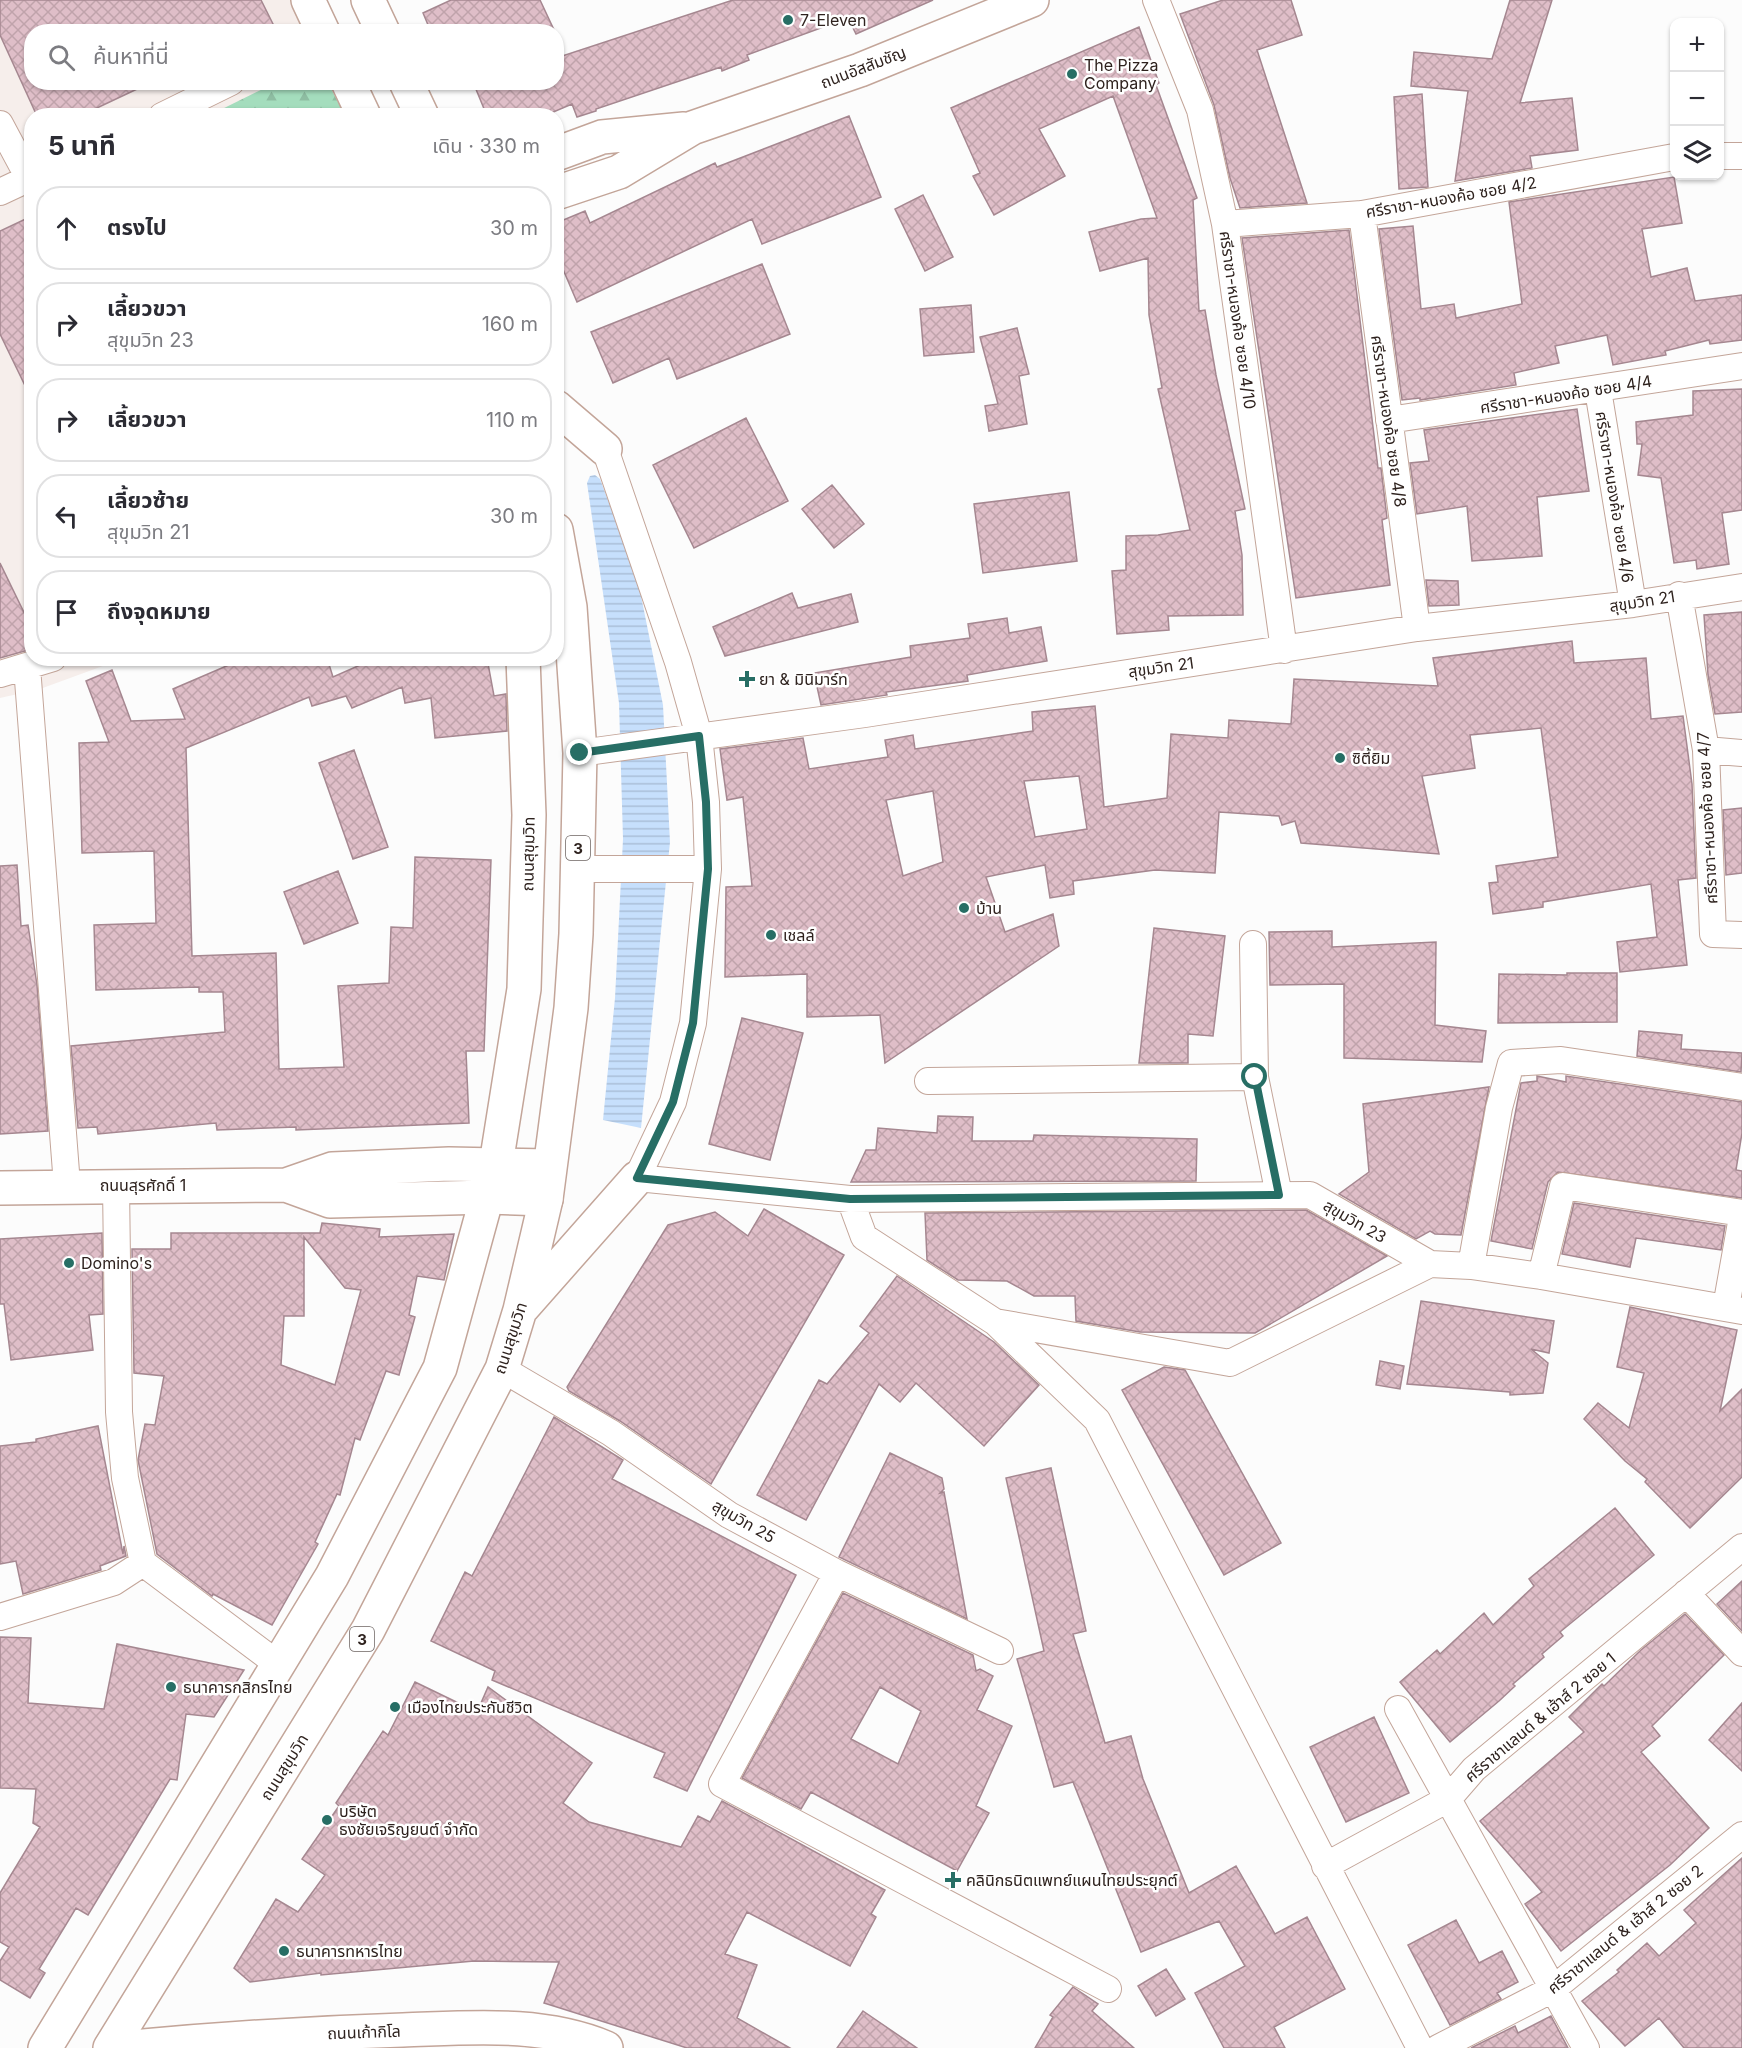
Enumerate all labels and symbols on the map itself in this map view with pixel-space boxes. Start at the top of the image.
place label: 7-Eleven [800,10,866,30]
marker: 7-Eleven [781,13,795,27]
street label: ถนนอัสสัมชัญ [817,42,909,92]
place label: The Pizza Company [1084,55,1158,93]
marker: The Pizza Company [1065,67,1079,81]
street label: ศรีราชา-หนองค้อ ซอย 4/2 [1364,172,1538,222]
street label: ศรีราชา-หนองค้อ ซอย 4/10 [1216,229,1260,411]
street label: ศรีราชา-หนองค้อ ซอย 4/8 [1367,334,1411,508]
street label: ศรีราชา-หนองค้อ ซอย 4/4 [1479,371,1653,417]
street label: ศรีราชา-หนองค้อ ซอย 4/6 [1592,410,1638,584]
street label: สุขุมวิท 21 [1608,586,1676,616]
street label: สุขุมวิท 21 [1127,652,1195,682]
place label: ยา & มินิมาร์ท [759,669,848,689]
marker: ยา & มินิมาร์ท [740,672,754,686]
street label: ศรีราชา-หนองค้อ ซอย 4/7 [1692,731,1722,905]
route end [566,739,592,765]
place label: ซิตี้ยิม [1352,747,1390,768]
marker: ซิตี้ยิม [1333,751,1347,765]
street label: ถนนสุขุมวิท [517,817,539,891]
road number: 3 [566,836,590,860]
place label: บ้าน [976,898,1002,918]
marker: บ้าน [957,901,971,915]
place label: เชลล์ [783,925,815,945]
marker: เชลล์ [764,928,778,942]
route start [1241,1063,1267,1089]
street label: ถนนสุรศักดิ์ 1 [100,1175,186,1195]
street label: สุขุมวิท 23 [1320,1195,1390,1247]
place label: Domino's [81,1253,152,1273]
marker: Domino's [62,1256,76,1270]
street label: ถนนสุขุมวิท [489,1299,531,1377]
street label: สุขุมวิท 25 [709,1495,779,1547]
road number: 3 [350,1627,374,1651]
street label: ศรีราชาแลนด์ & เฮ้าส์ 2 ซอย 1 [1460,1648,1620,1786]
place label: ธนาคารกสิกรไทย [183,1677,292,1697]
marker: ธนาคารกสิกรไทย [164,1680,178,1694]
place label: เมืองไทยประกันชีวิต [407,1697,533,1717]
marker: เมืองไทยประกันชีวิต [388,1700,402,1714]
street label: ถนนสุขุมวิท [256,1730,312,1804]
place label: บริษัต ธงชัยเจริญยนต์ จำกัด [339,1801,478,1839]
marker: บริษัต ธงชัยเจริญยนต์ จำกัด [320,1813,334,1827]
street label: ศรีราชาแลนด์ & เฮ้าส์ 2 ซอย 2 [1543,1860,1707,1998]
place label: คลินิกธนิตแพทย์แผนไทยประยุกต์ [966,1870,1178,1890]
marker: คลินิกธนิตแพทย์แผนไทยประยุกต์ [944,1871,962,1889]
place label: ธนาคารทหารไทย [296,1941,403,1961]
marker: ธนาคารทหารไทย [277,1944,291,1958]
street label: ถนนเก้ากิโล [327,2021,401,2043]

